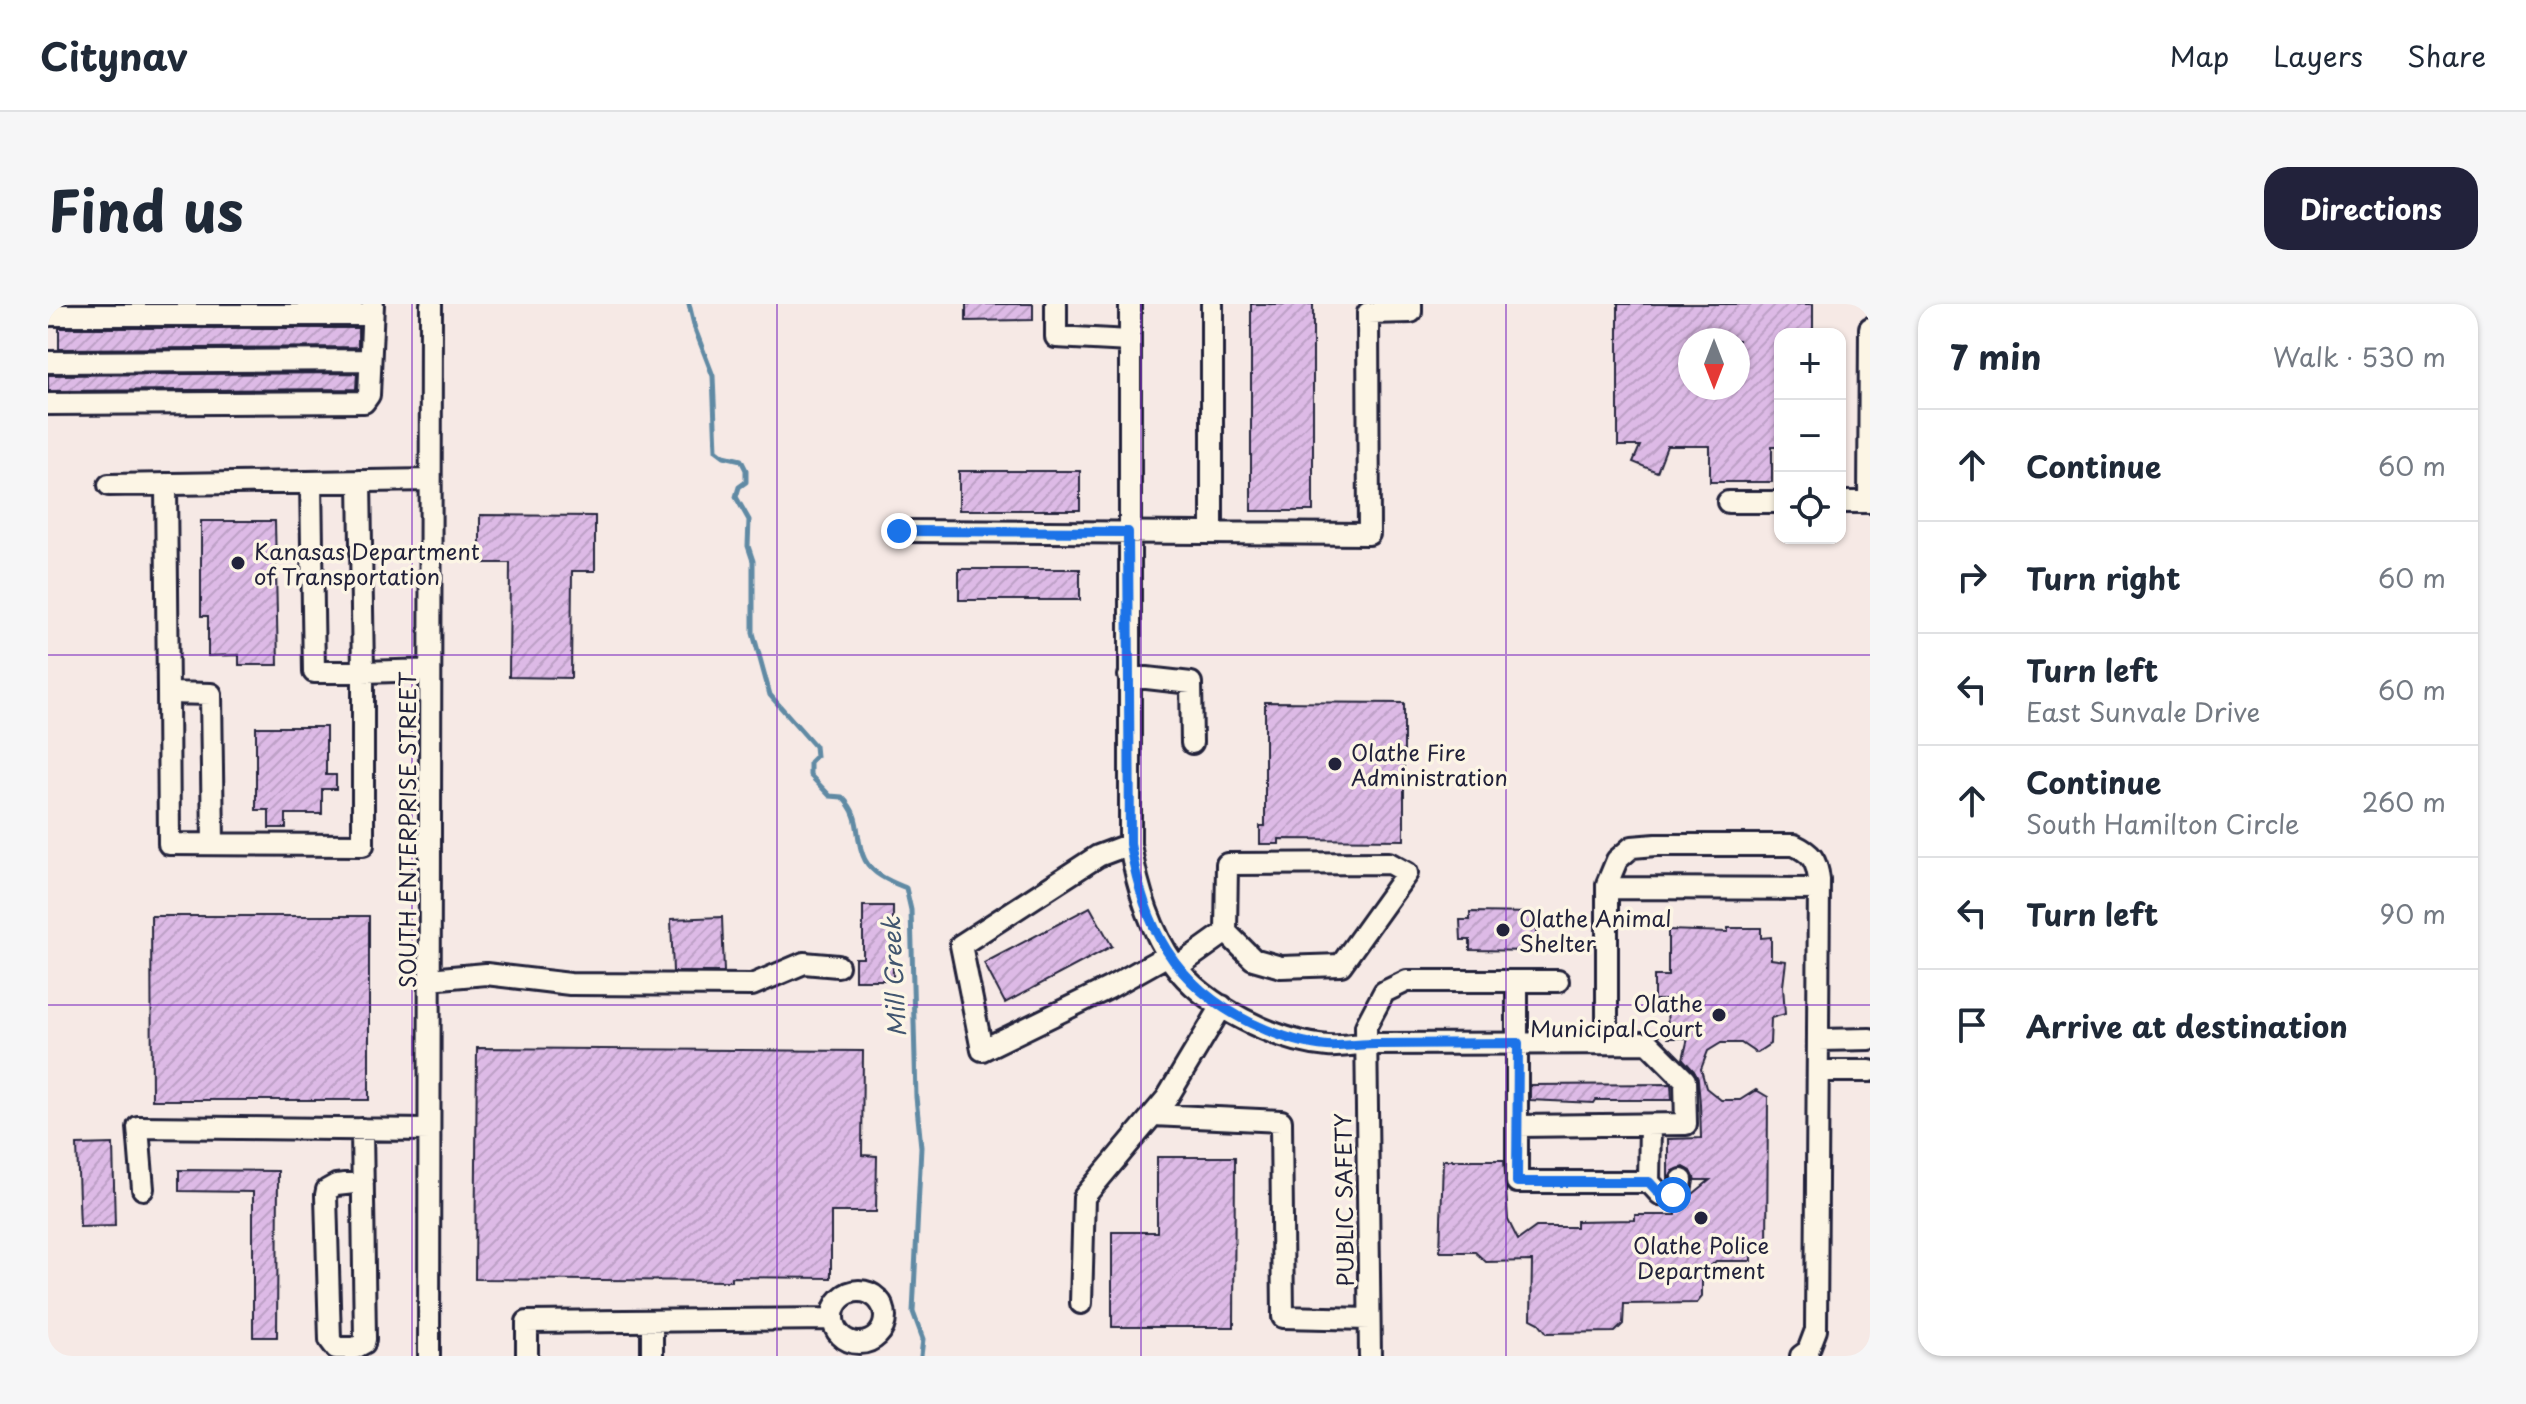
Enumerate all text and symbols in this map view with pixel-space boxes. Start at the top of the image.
text: Citynav [40,27,188,84]
text: Map [2169,34,2229,77]
text: Layers [2273,34,2363,77]
text: Share [2407,34,2486,77]
text: Find us [48,166,244,251]
button: Directions [2264,167,2478,250]
north arrow [1678,328,1750,400]
map controls [1774,328,1846,544]
button: + [1774,328,1846,400]
text: 7 min [1950,330,2041,382]
text: Walk · 530 m [2273,337,2446,376]
button: − [1774,400,1846,472]
icon: ahead [1950,443,1994,487]
text: Continue [2026,443,2161,488]
text: 60 m [2378,446,2446,485]
button: locate [1774,472,1846,544]
route end [881,513,917,549]
place label: Kanasas Department of Transportation [254,534,480,592]
marker: Kanasas Department of Transportation [229,554,247,572]
icon: right [1950,555,1994,599]
text: Turn right [2026,555,2181,600]
text: 60 m [2378,558,2446,597]
text: Turn left [2026,647,2158,692]
icon: left [1950,667,1994,711]
text: 60 m [2378,670,2446,709]
street label: SOUTH ENTERPRISE STREET [390,672,423,988]
text: East Sunvale Drive [2026,692,2260,731]
place label: Olathe Fire Administration [1351,735,1508,793]
marker: Olathe Fire Administration [1326,755,1344,773]
text: Continue [2026,759,2161,804]
icon: ahead [1950,779,1994,823]
text: 260 m [2362,782,2446,821]
text: South Hamilton Circle [2026,804,2300,843]
icon: left [1950,891,1994,935]
text: Turn left [2026,891,2158,936]
text: 90 m [2379,894,2446,933]
place label: Olathe Animal Shelter [1519,901,1672,959]
water label: Mill Creek [872,915,914,1038]
marker: Olathe Animal Shelter [1494,921,1512,939]
place label: Olathe Municipal Court [1530,986,1703,1044]
icon: arrive [1950,1003,1994,1047]
text: Arrive at destination [2026,1003,2348,1048]
marker: Olathe Municipal Court [1710,1006,1728,1024]
street label: PUBLIC SAFETY [1325,1113,1361,1287]
route start [1655,1177,1691,1213]
marker: Olathe Police Department [1692,1209,1710,1227]
place label: Olathe Police Department [1633,1228,1769,1286]

